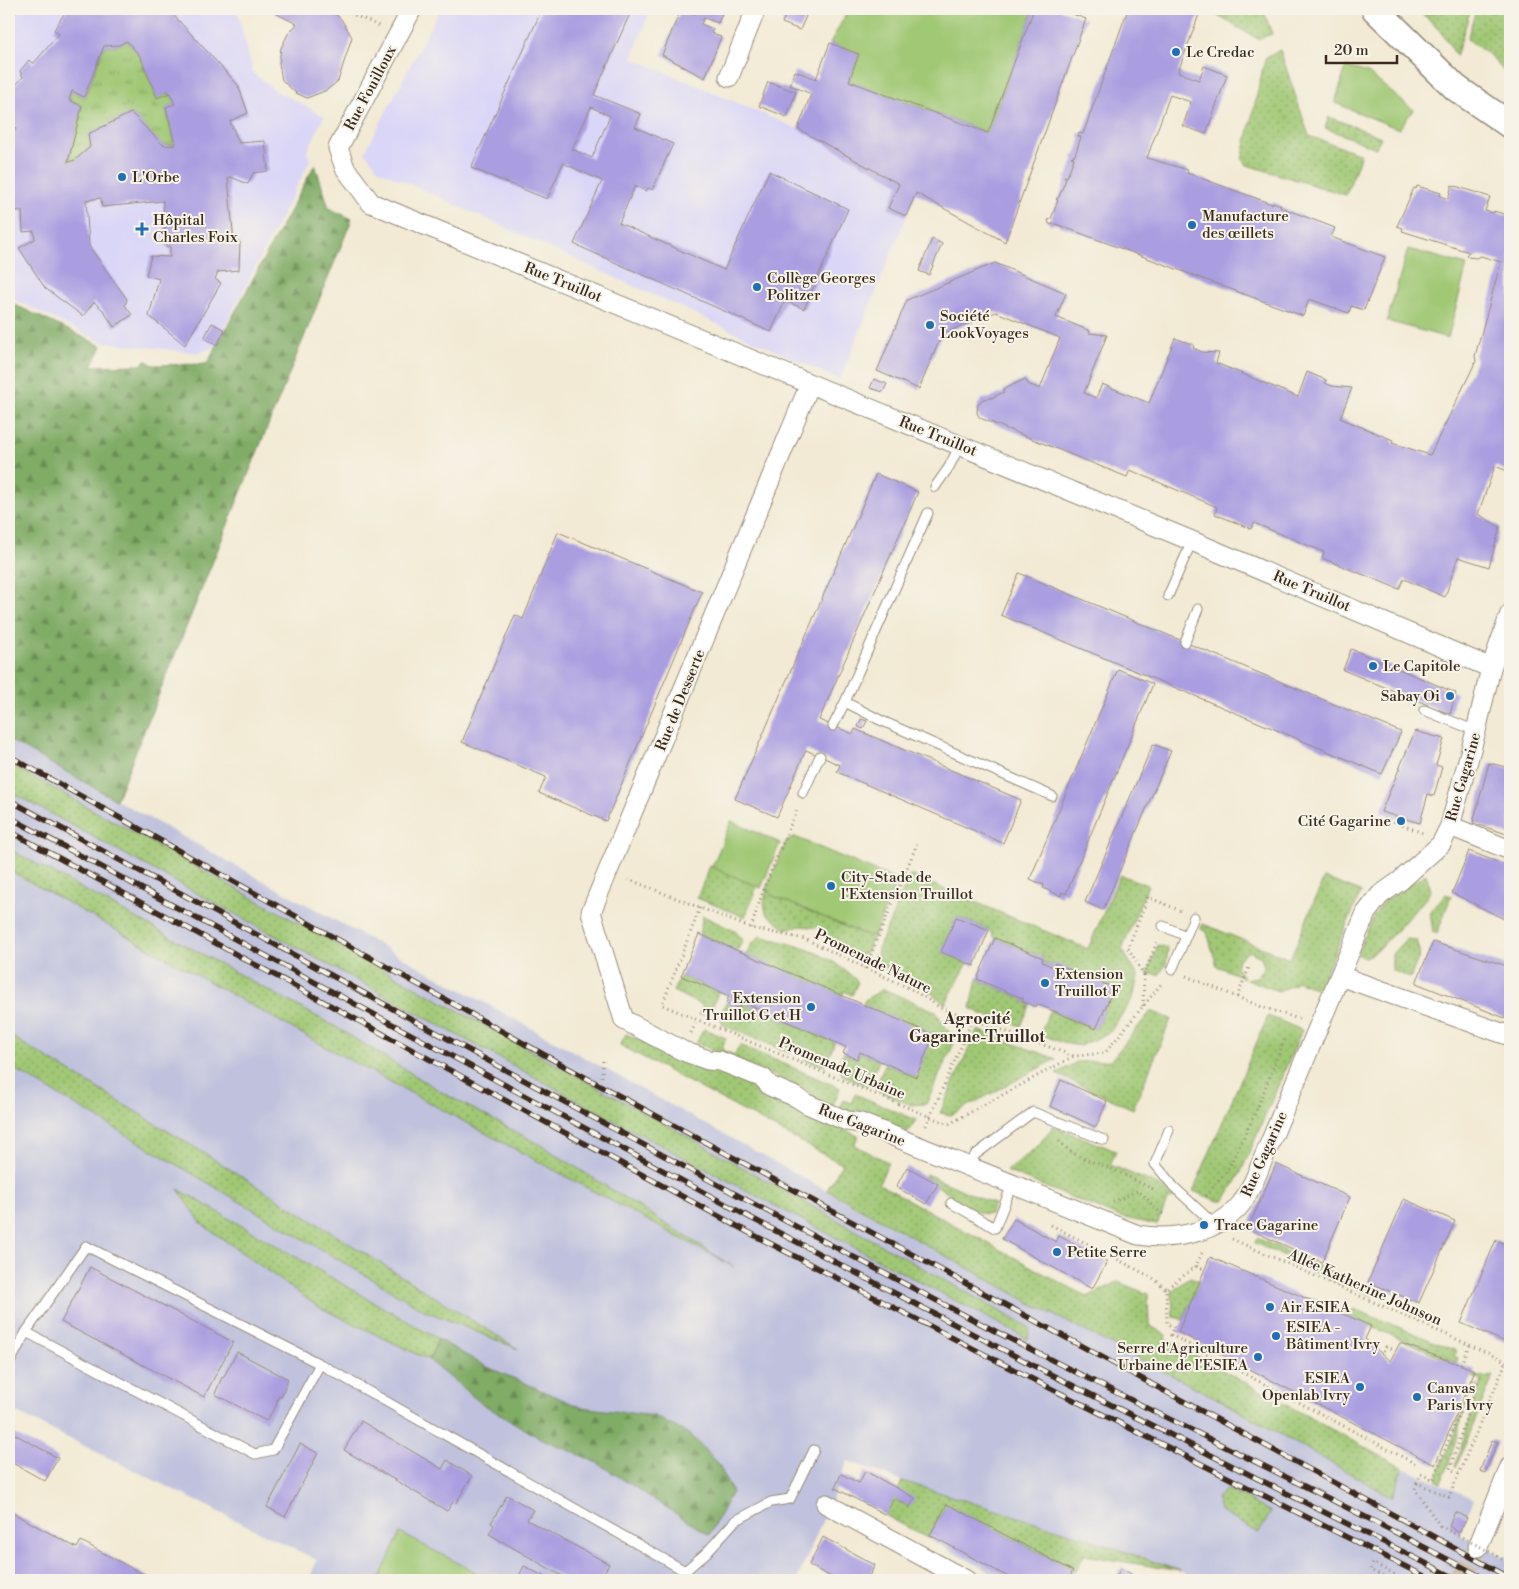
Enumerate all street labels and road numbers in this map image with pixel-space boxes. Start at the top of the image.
street label: Rue Fouilloux [340,42,401,134]
street label: Rue Truillot [521,258,605,307]
street label: Rue Truillot [896,412,980,461]
street label: Rue Truillot [1270,567,1354,617]
street label: Rue de Desserte [651,646,710,754]
street label: Rue Gagarine [1442,730,1485,824]
street label: Promenade Nature [811,925,934,998]
street label: Promenade Urbaine [775,1033,908,1104]
street label: Rue Gagarine [816,1100,908,1151]
street label: Rue Gagarine [1237,1108,1292,1200]
street label: Allée Katherine Johnson [1284,1245,1445,1330]

